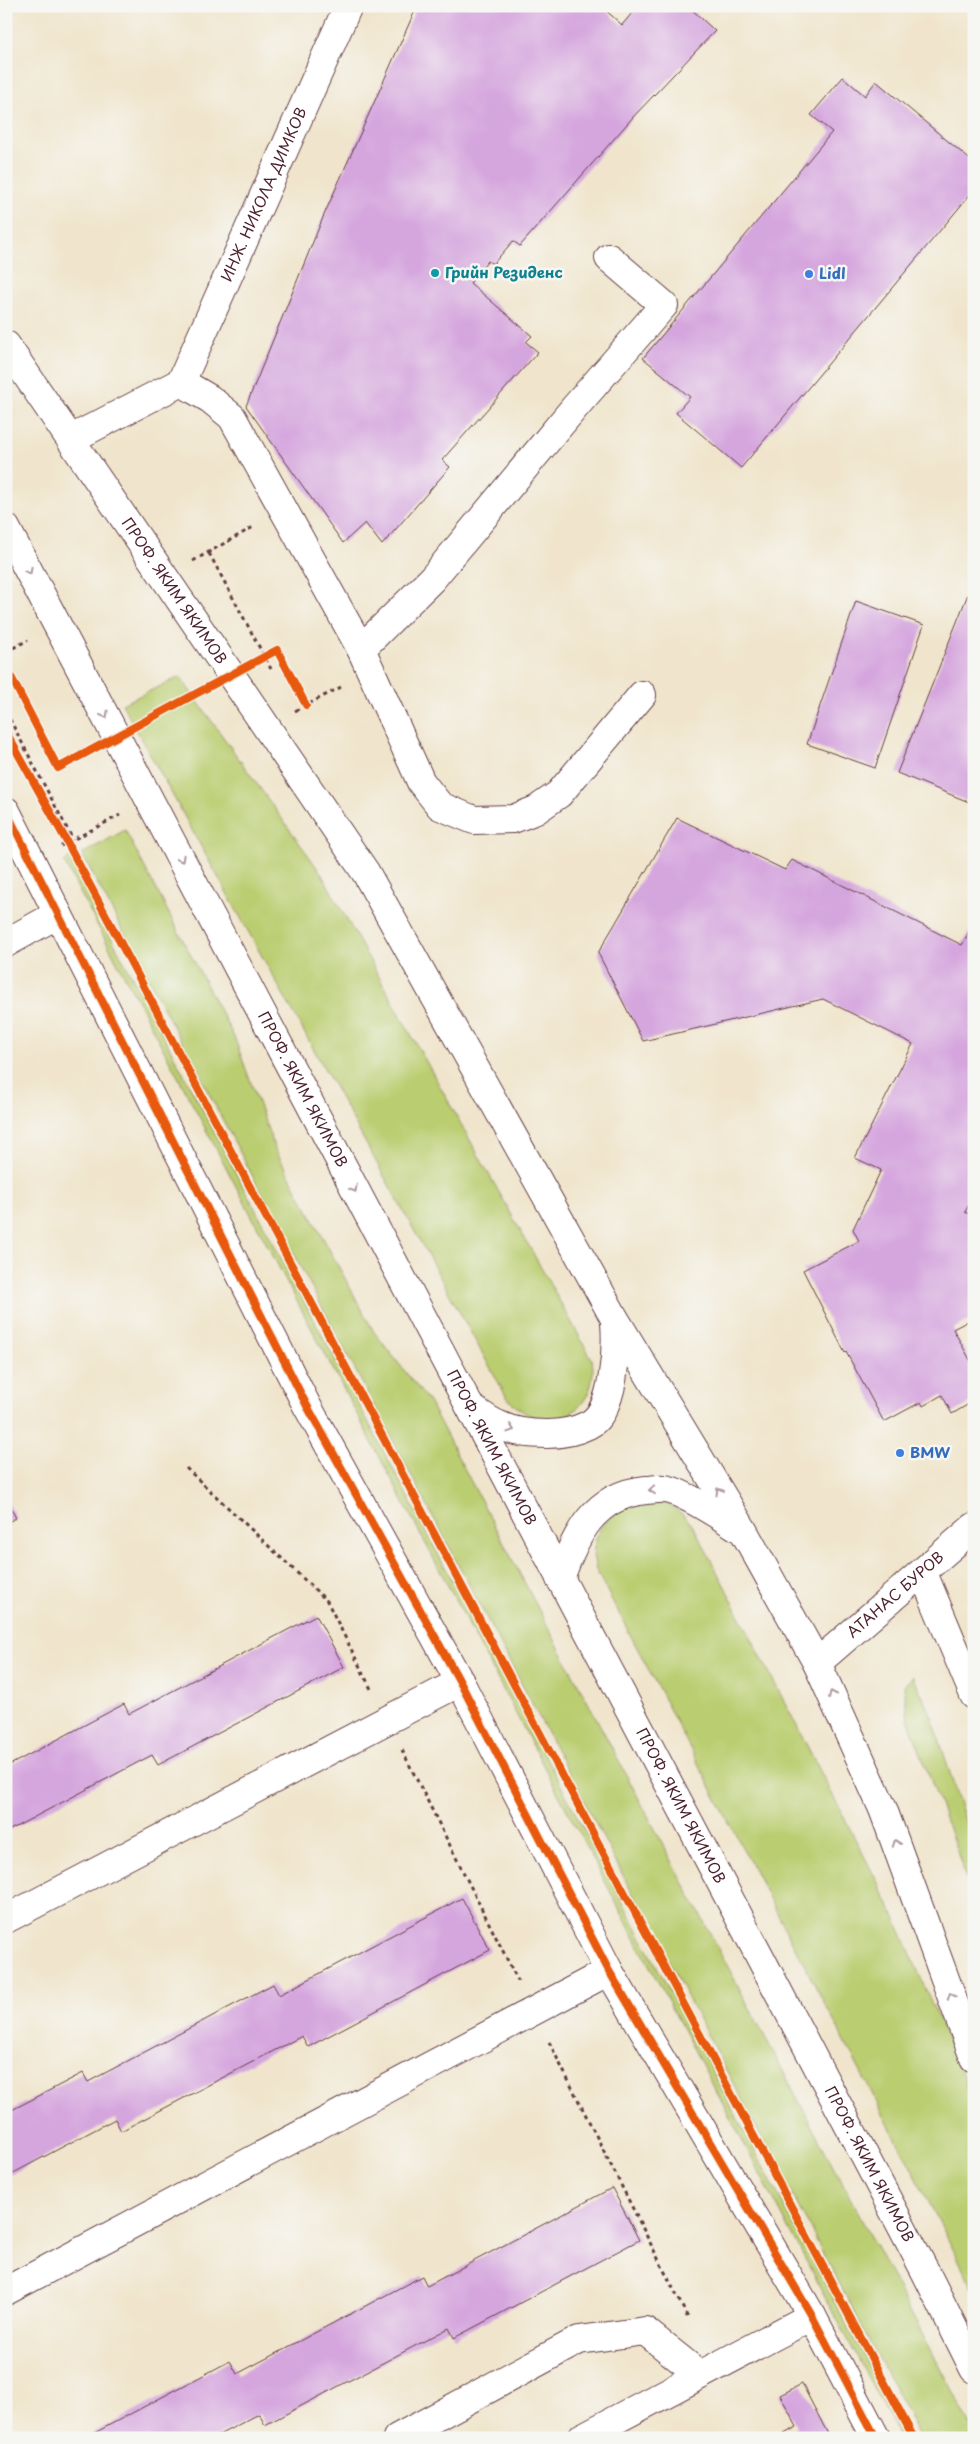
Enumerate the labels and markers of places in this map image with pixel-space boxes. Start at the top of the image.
place label: Грийн Резиденс [445,260,563,283]
place label: Lidl [819,261,846,284]
marker: Грийн Резиденс [429,267,441,279]
marker: Lidl [803,268,815,280]
place label: BMW [910,1440,950,1463]
marker: BMW [894,1447,906,1459]

